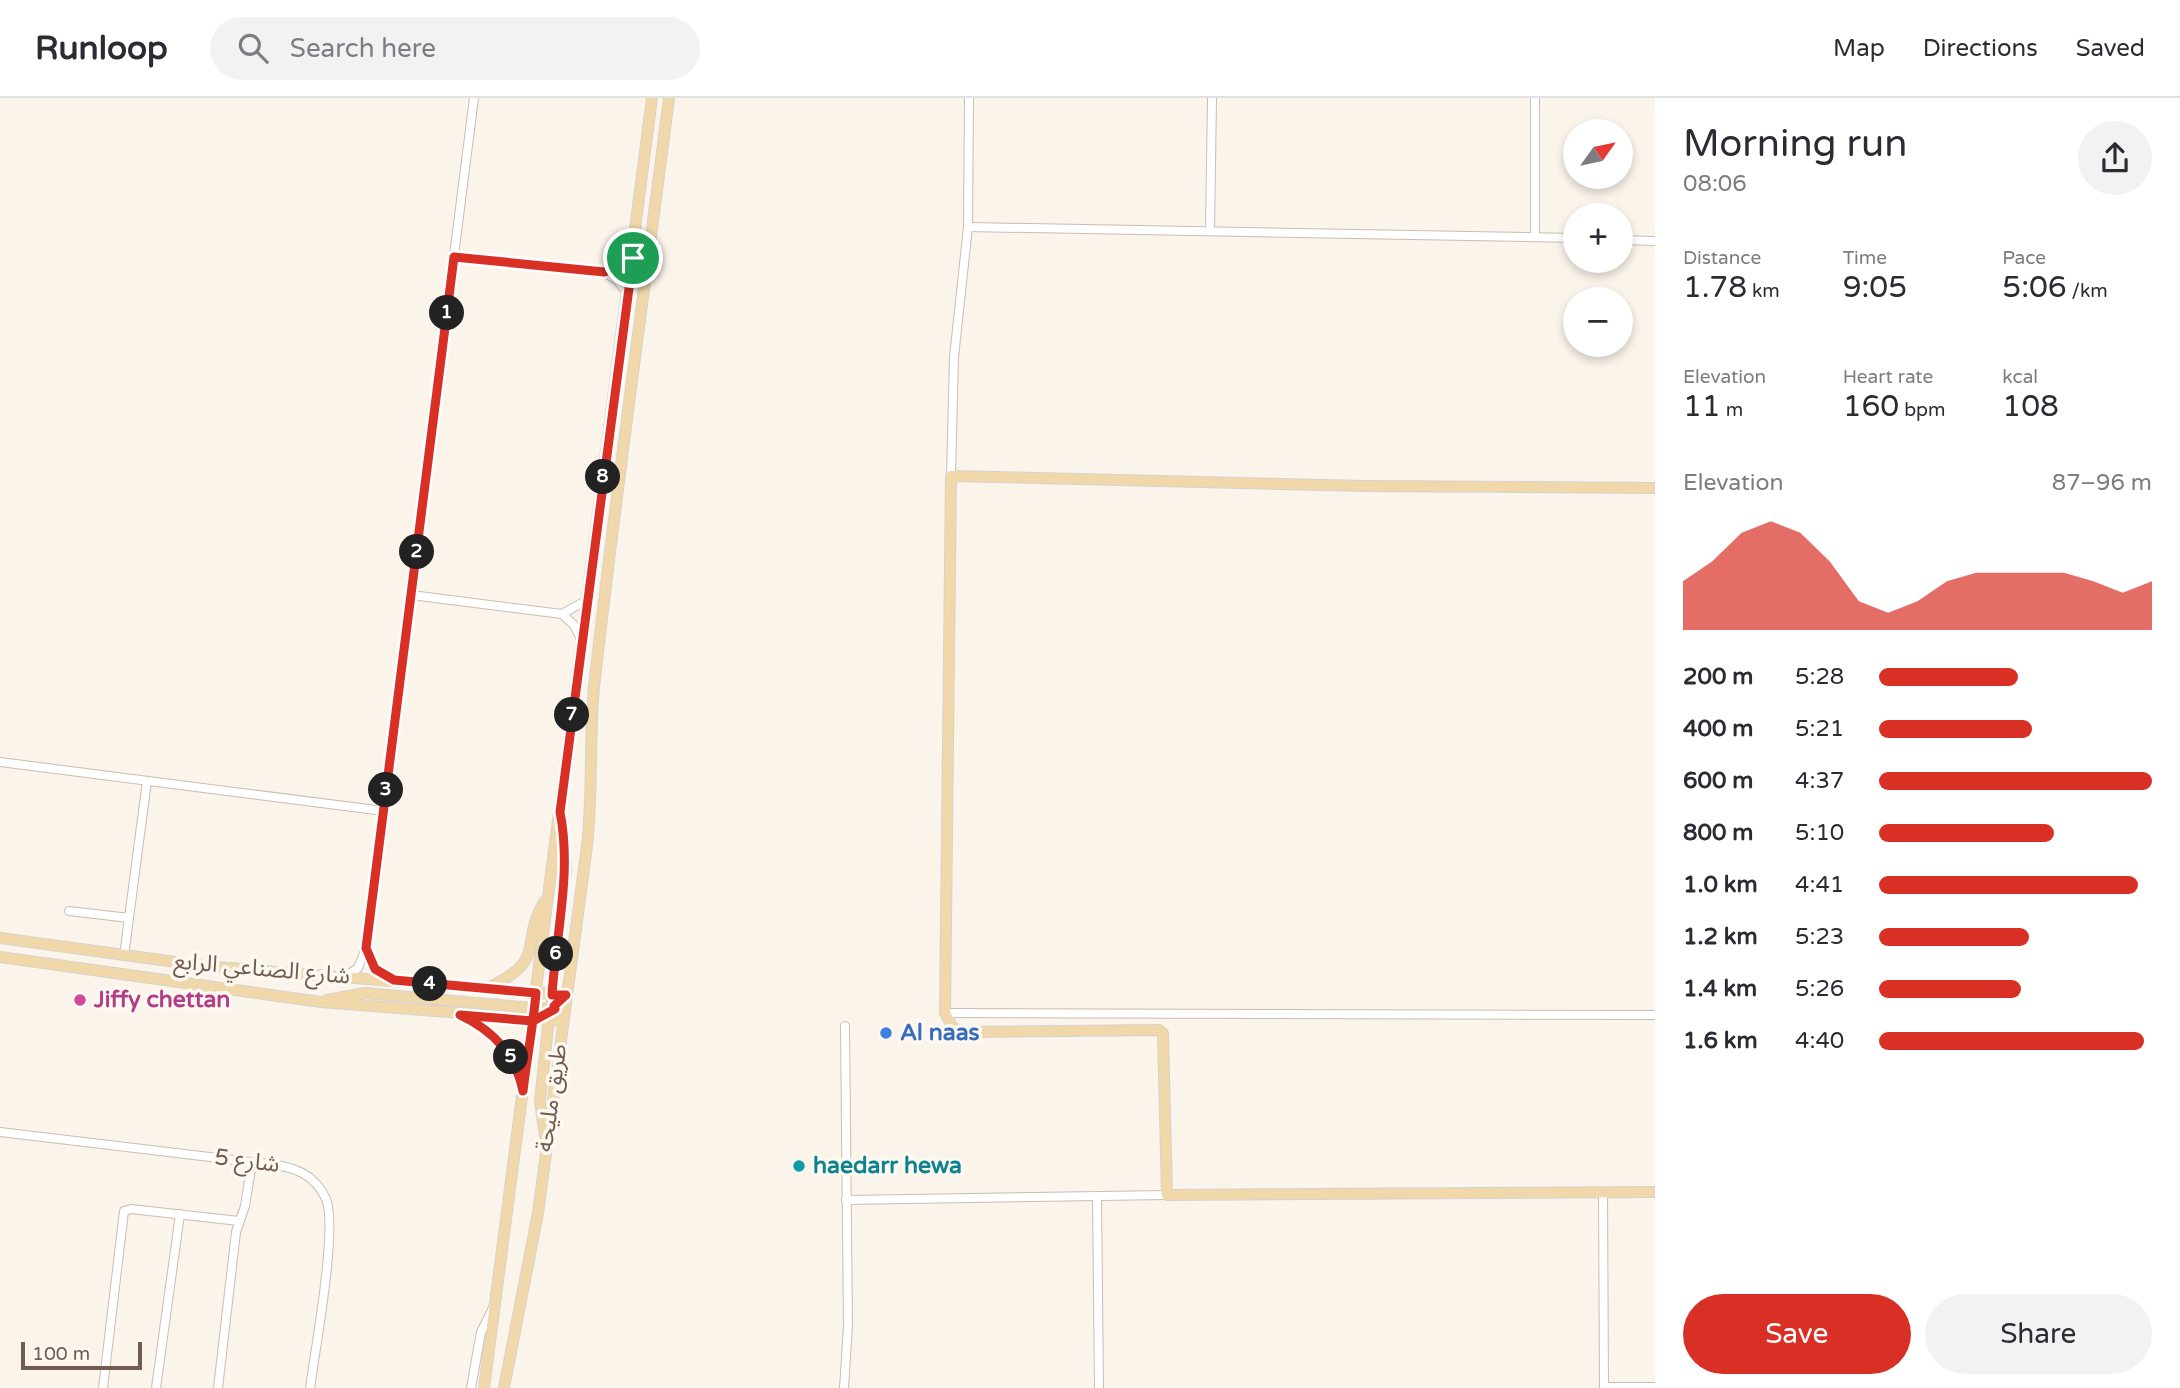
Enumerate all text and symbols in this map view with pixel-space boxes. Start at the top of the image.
search box [210,17,700,80]
text: Runloop [35,29,168,68]
icon: search [234,29,272,67]
text: Search here [290,33,436,64]
text: Map [1833,34,1885,63]
text: Directions [1923,34,2038,63]
text: Saved [2076,34,2145,63]
north arrow [1563,119,1633,189]
map controls [1563,119,1633,357]
text: Morning run [1683,121,1907,167]
button: share [2078,121,2152,195]
text: 08:06 [1683,170,1747,198]
button: + [1563,203,1633,273]
pin [603,228,663,288]
icon: arrive [614,239,652,277]
text: Distance [1683,247,1761,269]
text: Time [1843,247,1887,269]
text: Pace [2002,247,2046,269]
text: 1.78 [1683,269,1747,306]
text: 9:05 [1843,269,1907,306]
text: 5:06 [2002,269,2067,306]
text: km [1747,280,1780,302]
text: /km [2067,280,2108,302]
button: − [1563,287,1633,357]
pin: 1 [430,296,464,330]
text: 1 [441,301,452,323]
text: Elevation [1683,366,1766,388]
text: Heart rate [1843,366,1933,388]
text: kcal [2002,366,2038,388]
text: 11 [1683,388,1721,425]
text: 160 [1843,388,1899,425]
text: 108 [2002,388,2059,425]
text: m [1721,399,1743,421]
text: bpm [1899,399,1946,421]
pin: 8 [586,460,620,494]
text: 8 [597,465,608,487]
text: Elevation [1683,469,1784,497]
text: 87–96 m [2052,469,2152,497]
pin: 2 [400,534,434,570]
text: 2 [411,540,422,562]
text: 200 m [1683,663,1753,691]
text: 5:28 [1795,663,1844,691]
pin: 7 [554,698,590,732]
text: 7 [566,703,577,725]
text: 400 m [1683,715,1753,743]
text: 5:21 [1795,715,1844,743]
text: 600 m [1683,767,1753,795]
text: 4:37 [1795,767,1844,795]
pin: 3 [368,772,404,808]
text: 3 [380,778,391,800]
text: 800 m [1683,819,1753,847]
text: 5:10 [1795,819,1844,847]
text: 1.0 km [1683,871,1758,899]
text: 4:41 [1795,871,1844,899]
text: 1.2 km [1683,923,1758,951]
text: 5:23 [1795,923,1844,951]
pin: 6 [538,936,574,972]
text: 6 [550,942,561,964]
street label: شارع الصناعي الرابع [172,947,351,993]
pin: 4 [412,966,448,1001]
text: 4 [424,972,435,994]
text: 1.4 km [1683,975,1757,1003]
text: 5:26 [1795,975,1844,1003]
place label: Jiffy chettan [93,986,230,1014]
marker: Jiffy chettan [72,992,88,1008]
place label: Al naas [900,1019,980,1047]
marker: Al naas [878,1025,894,1041]
text: 1.6 km [1683,1027,1758,1055]
text: 4:40 [1795,1027,1844,1055]
pin: 5 [494,1040,528,1074]
street label: طريق مليحة [531,1042,573,1154]
text: 5 [505,1045,516,1067]
street label: شارع 5 [213,1143,281,1181]
place label: haedarr hewa [813,1152,962,1180]
marker: haedarr hewa [791,1158,807,1174]
button: Save [1683,1294,1911,1374]
button: Share [1925,1294,2152,1374]
scale bar [21,1339,142,1371]
text: 100 m [32,1343,90,1365]

